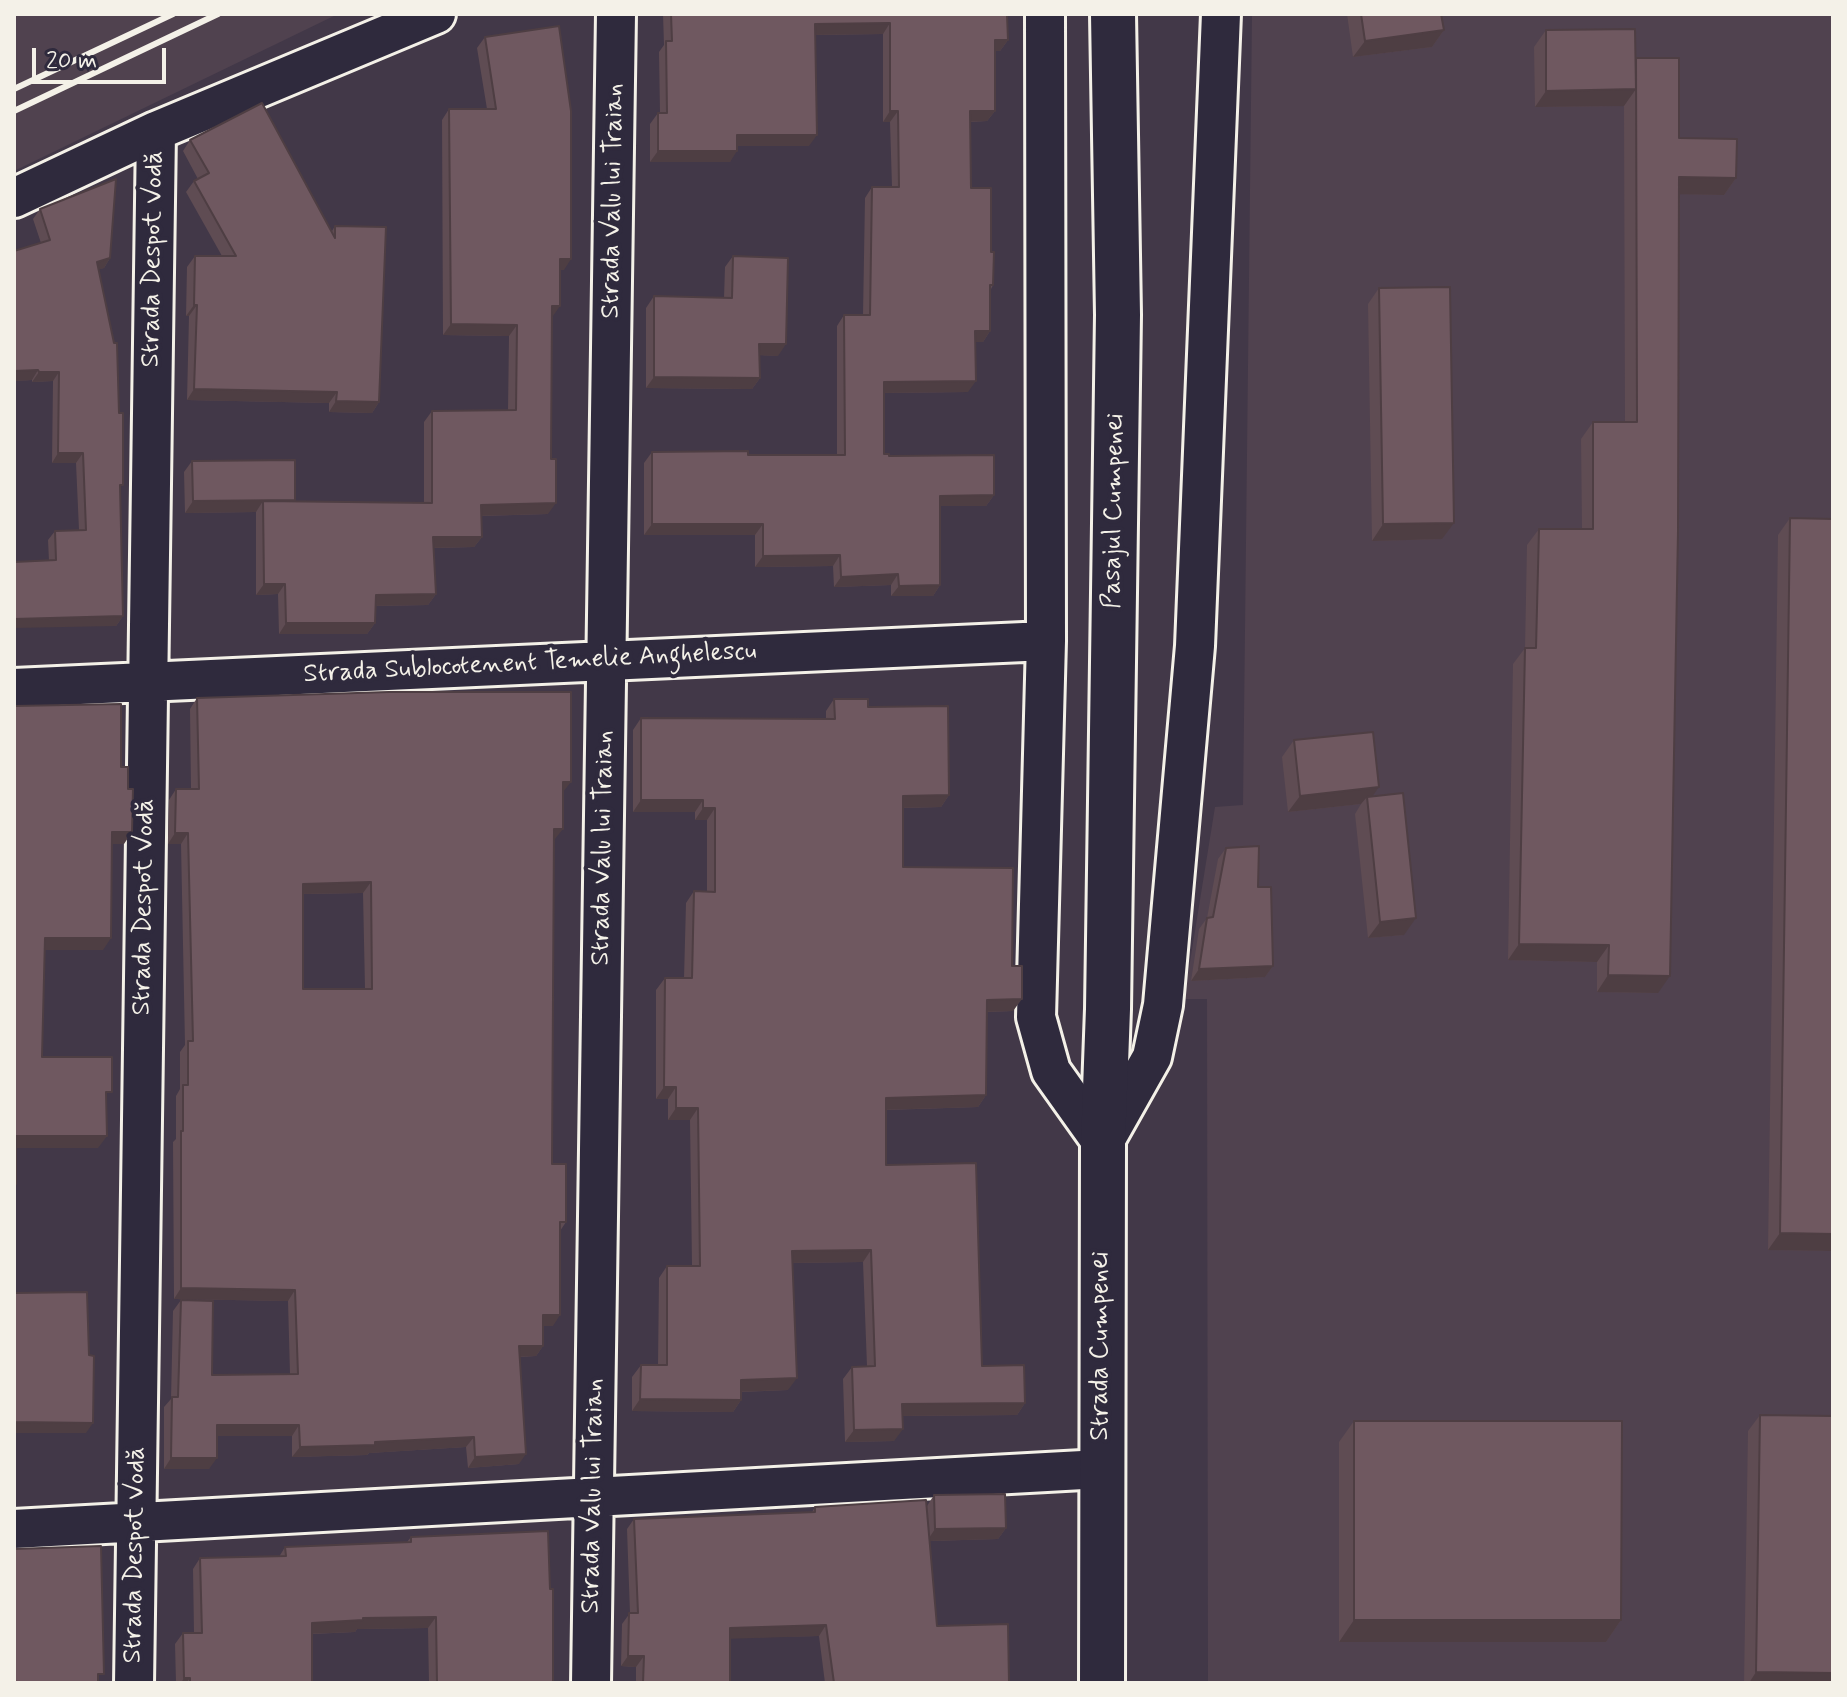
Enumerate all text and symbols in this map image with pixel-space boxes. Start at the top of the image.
scale bar [36,32,170,82]
text: 20 m [46,46,97,77]
street label: Strada Valu lui Traian [596,83,632,319]
street label: Strada Despot Vodă [137,150,171,368]
street label: Pasajul Cumpenei [1098,413,1132,609]
street label: Strada Sublocotenent Temelie Anghelescu [303,637,757,691]
street label: Strada Valu lui Traian [586,730,622,966]
street label: Strada Despot Vodă [128,798,162,1016]
street label: Strada Cumpenei [1086,1251,1118,1441]
street label: Strada Valu lui Traian [576,1378,612,1614]
street label: Strada Despot Vodă [119,1446,153,1664]

